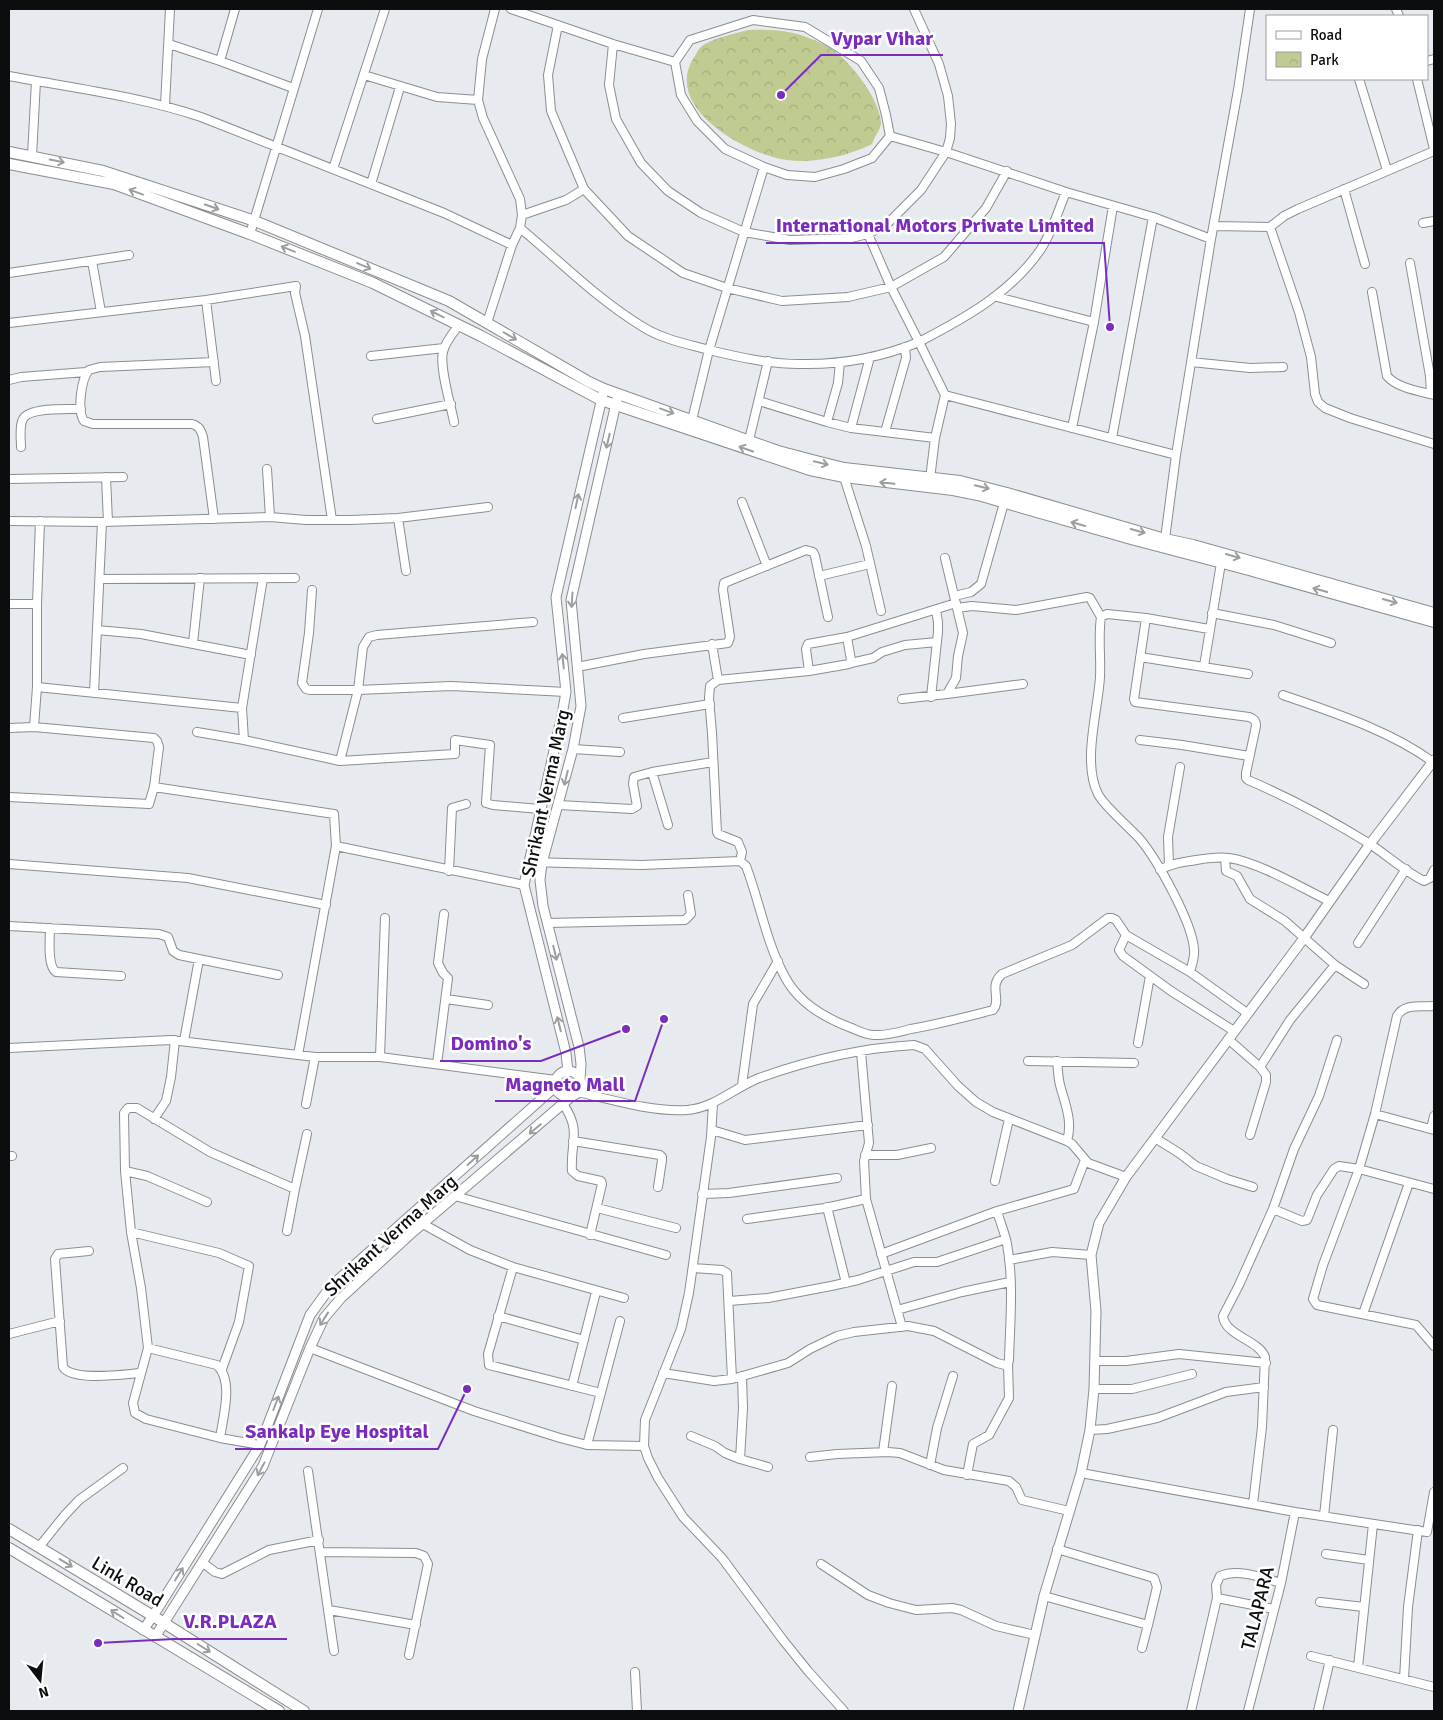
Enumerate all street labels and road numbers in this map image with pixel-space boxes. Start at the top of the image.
street label: Shrikant Verma Marg [516,707,575,879]
street label: Shrikant Verma Marg [319,1170,462,1302]
street label: Link Road [87,1551,168,1613]
street label: TALAPARA [1236,1564,1280,1653]

